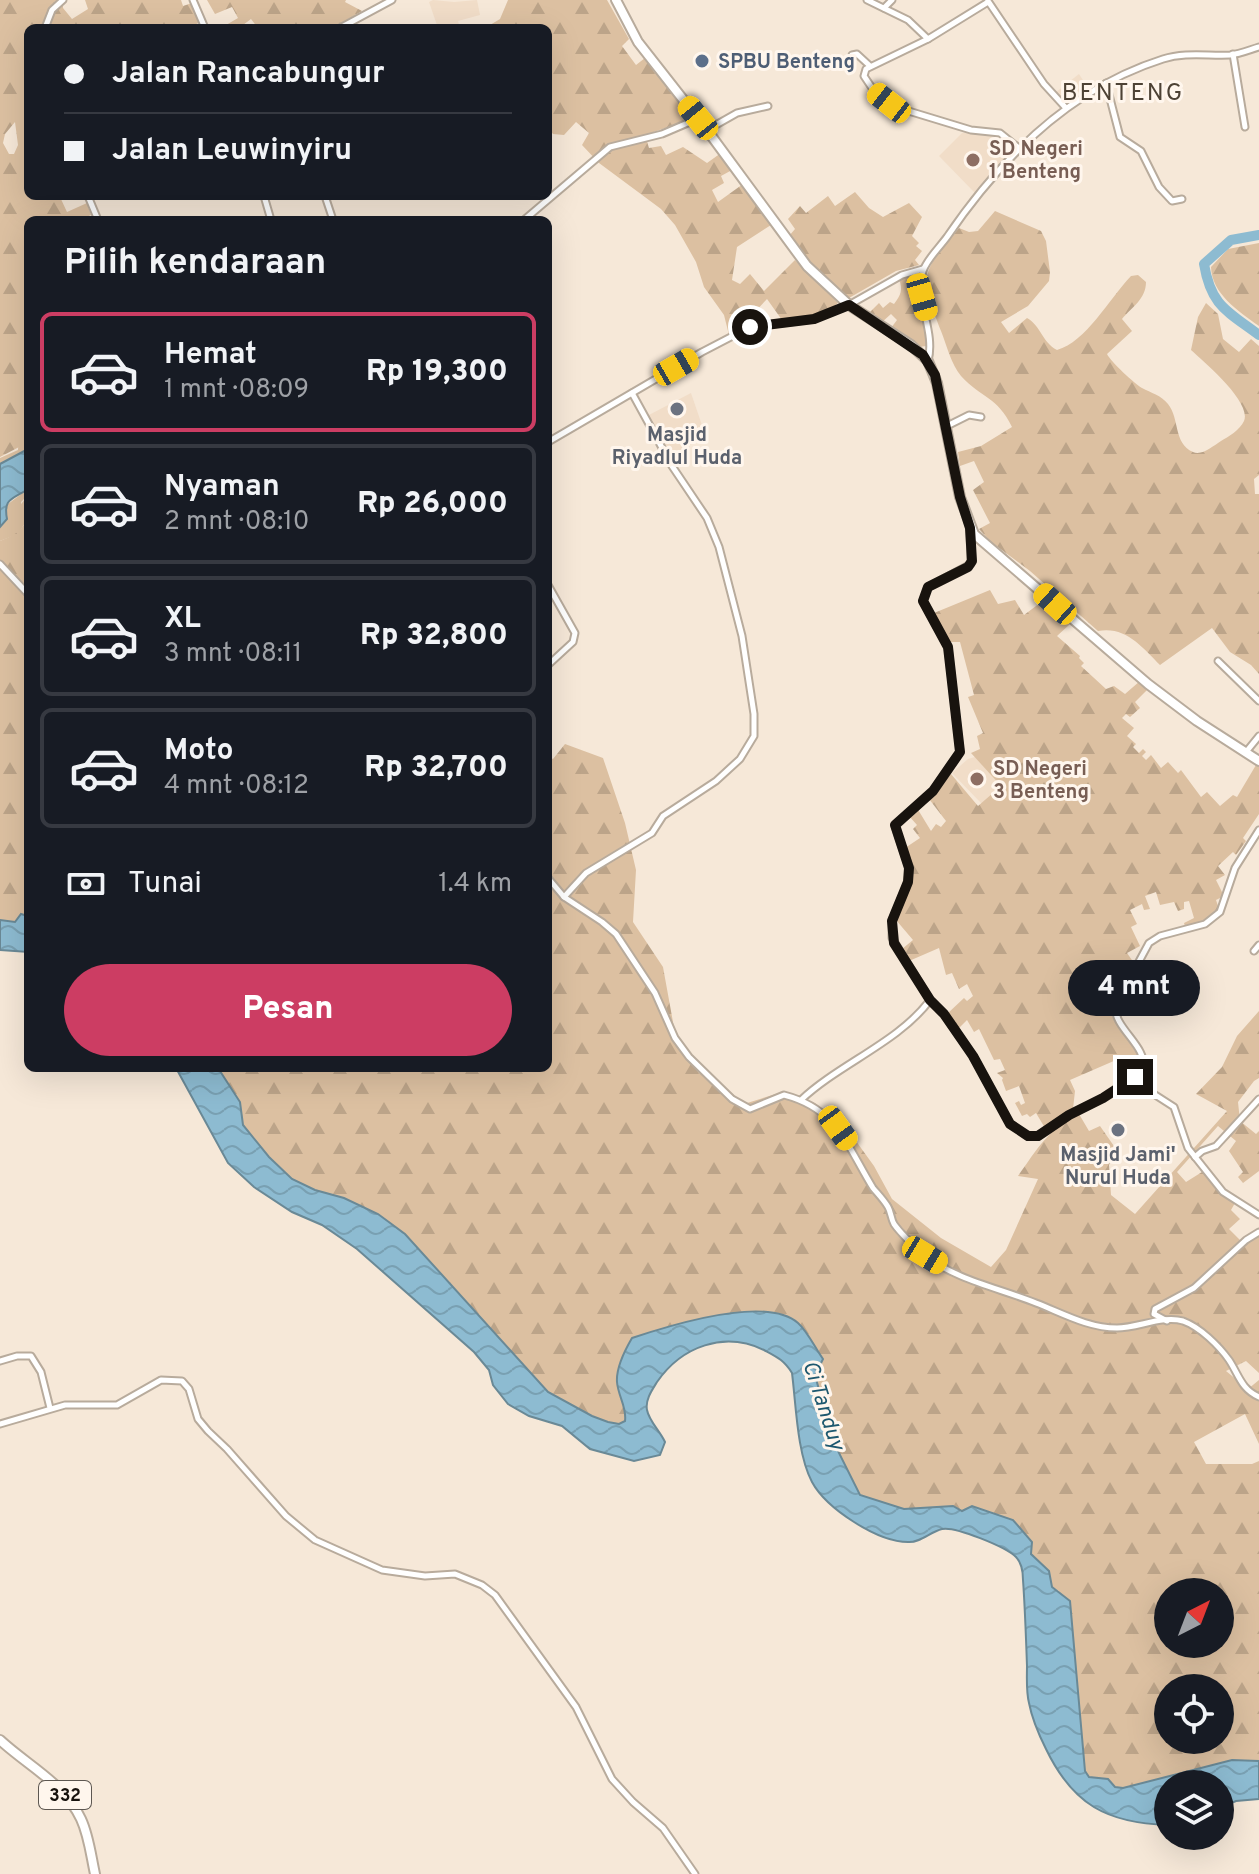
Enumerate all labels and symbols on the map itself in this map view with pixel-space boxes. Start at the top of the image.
place label: SPBU Benteng [718,50,855,76]
marker: SPBU Benteng [693,52,711,70]
car [863,79,915,127]
district label: BENTENG [1062,79,1184,109]
car [674,92,722,144]
place label: SD Negeri 1 Benteng [989,137,1083,186]
marker: SD Negeri 1 Benteng [964,151,982,169]
car [904,271,940,323]
route start [732,309,768,345]
car [649,345,703,389]
marker: Masjid Riyadlul Huda [668,400,686,418]
place label: Masjid Riyadlul Huda [612,423,742,472]
car [1029,579,1081,629]
place label: SD Negeri 3 Benteng [993,757,1089,806]
marker: SD Negeri 3 Benteng [968,770,986,788]
callout: 4 mnt [1069,961,1201,1017]
route end [1117,1059,1153,1095]
car [814,1102,862,1154]
marker: Masjid Jami' Nurul Huda [1109,1121,1127,1139]
place label: Masjid Jami' Nurul Huda [1060,1143,1176,1192]
car [898,1232,952,1278]
water label: Ci Tanduy [795,1358,850,1456]
north arrow [1154,1578,1234,1658]
road number: 332 [39,1781,91,1809]

